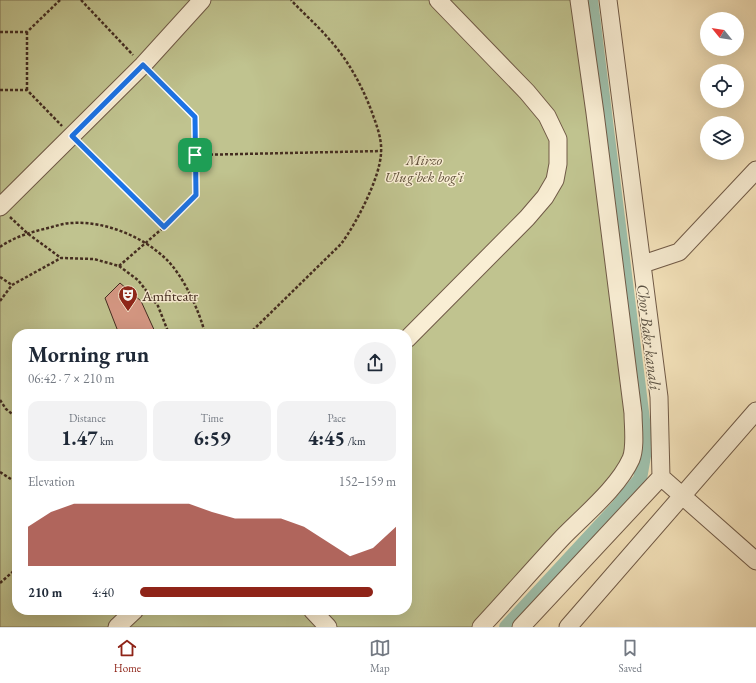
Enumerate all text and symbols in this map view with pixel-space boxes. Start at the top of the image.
north arrow [700,12,744,56]
map controls [700,12,744,160]
button: locate [700,64,744,108]
button: layers [700,116,744,160]
pin [178,138,212,172]
icon: arrive [184,144,206,166]
park label: Mirzo Ulugʻbek bogʻi [384,150,464,186]
water label: Chor Bakr kanali [632,283,666,392]
theatre icon: Amfiteatr [117,284,139,312]
place label: Amfiteatr [141,286,198,305]
text: Morning run [28,340,149,369]
button: share [354,342,396,384]
text: 06:42 · 7 × 210 m [28,370,115,387]
text: Distance [69,411,106,425]
text: Time [201,411,223,425]
text: Pace [327,411,346,425]
text: 1.47 [61,425,98,451]
text: 6:59 [193,425,231,451]
text: 4:45 [308,425,345,451]
text: km [98,434,114,448]
text: /km [345,434,366,448]
text: Elevation [28,473,75,490]
text: 152–159 m [339,473,396,490]
text: 210 m [28,584,62,601]
text: 4:40 [92,584,114,601]
tab: Home [114,637,141,675]
tab: Map [369,637,391,675]
tab: Saved [619,637,642,675]

